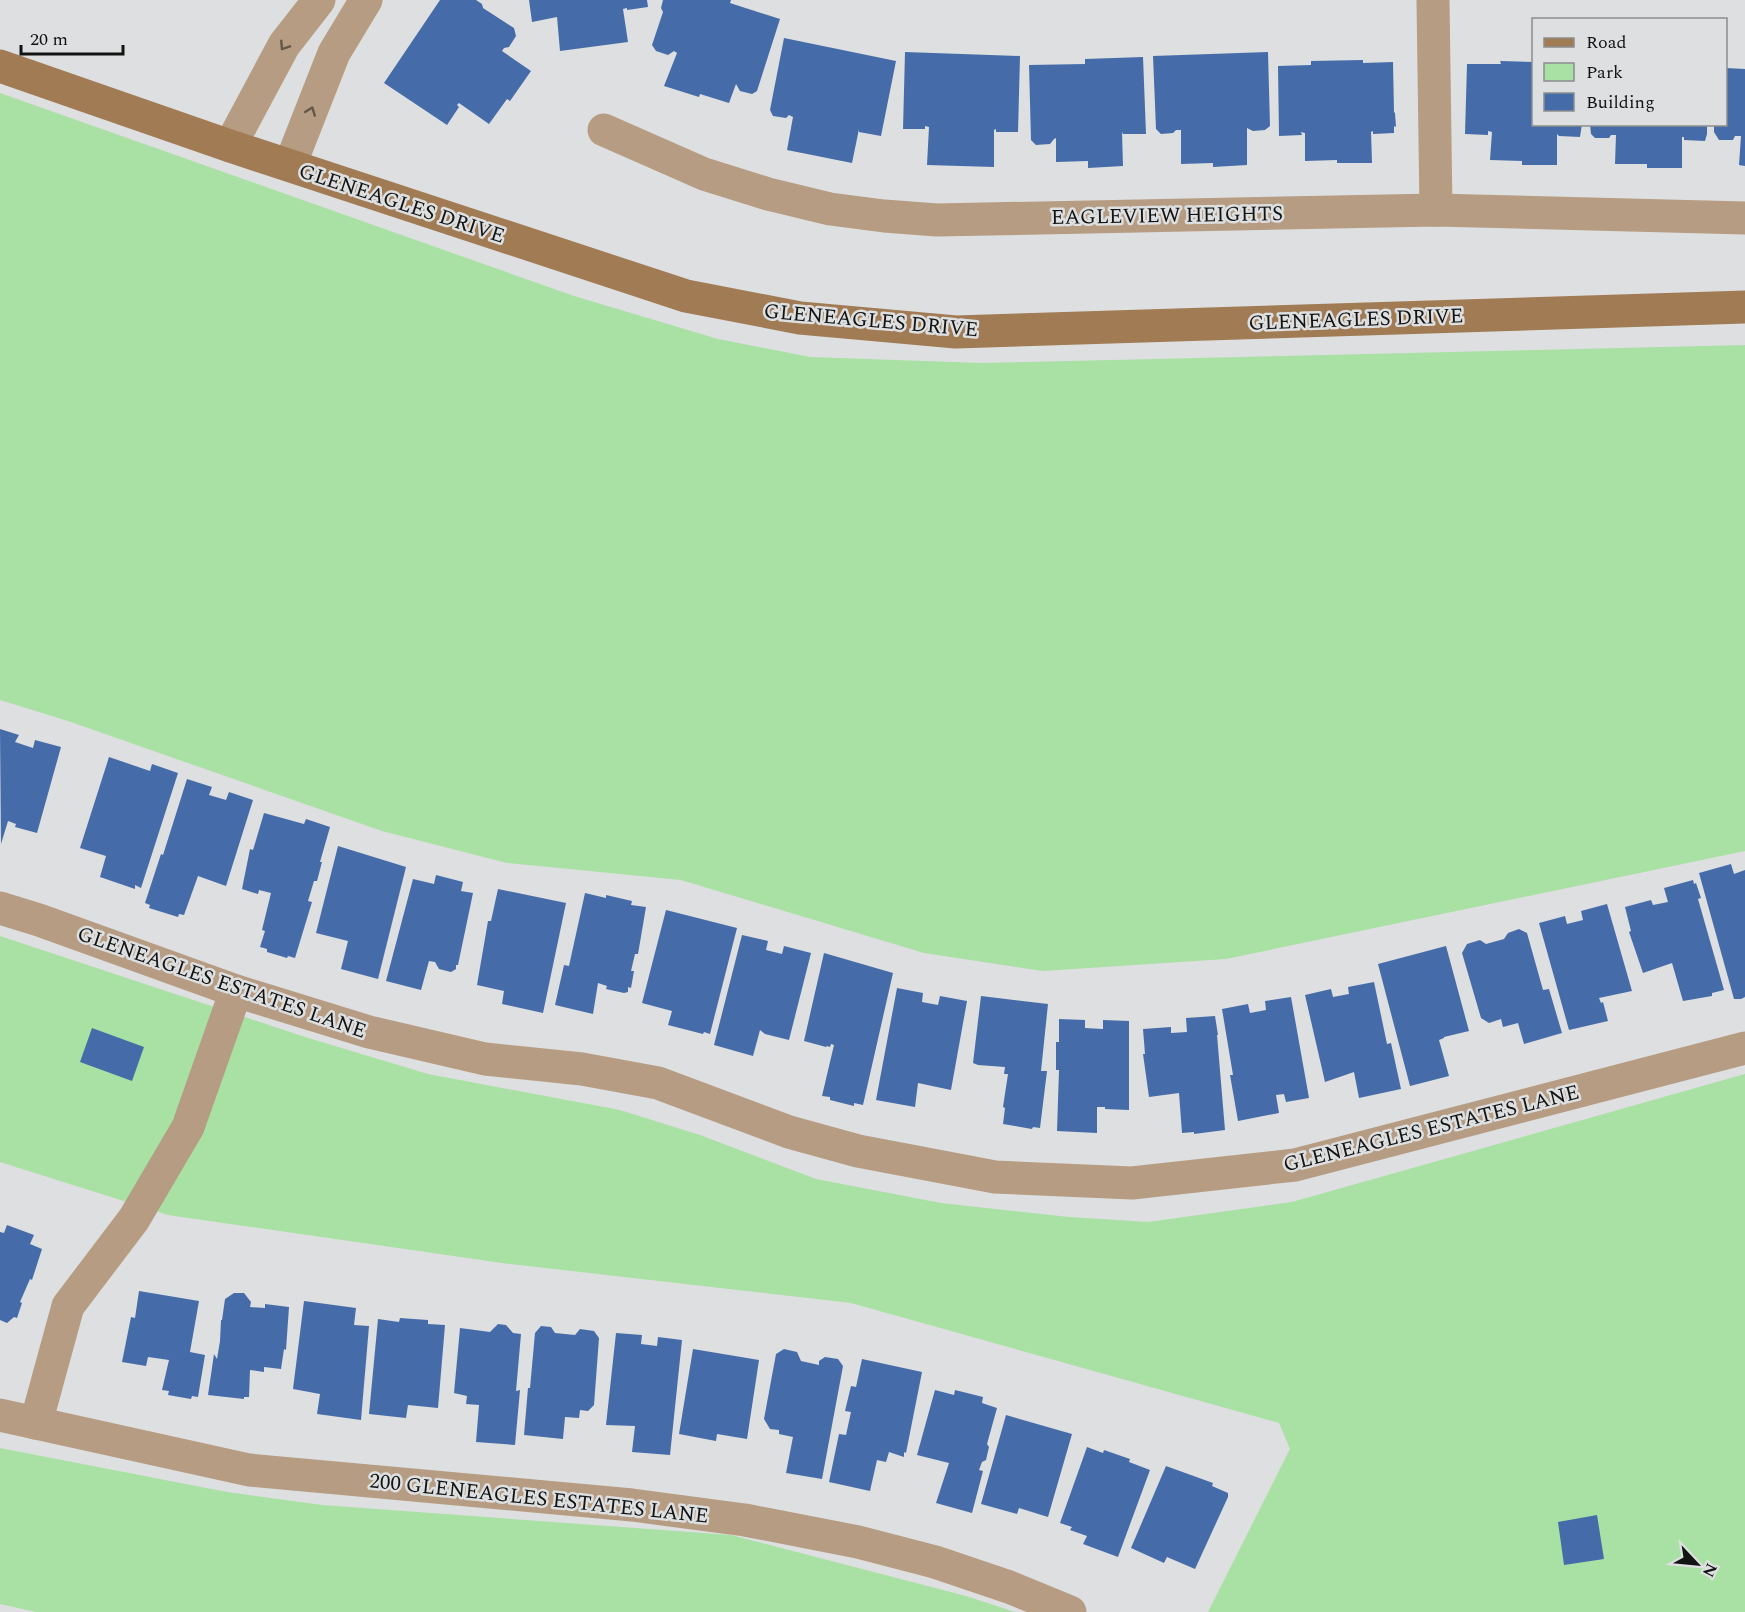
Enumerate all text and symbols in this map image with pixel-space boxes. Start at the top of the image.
scale bar [21,18,123,56]
legend [1532,18,1727,126]
text: 20 m [30,26,68,53]
text: Road [1586,29,1627,56]
one-way arrow [280,40,291,51]
text: Park [1586,59,1623,86]
text: Building [1586,89,1655,116]
one-way arrow [304,106,317,116]
street label: GLENEAGLES DRIVE [294,155,509,252]
street label: EAGLEVIEW HEIGHTS [1051,198,1283,234]
street label: GLENEAGLES DRIVE [762,296,979,346]
street label: GLENEAGLES DRIVE [1248,300,1464,340]
street label: GLENEAGLES ESTATES LANE [73,918,371,1048]
street label: GLENEAGLES ESTATES LANE [1280,1077,1583,1181]
street label: 200 GLENEAGLES ESTATES LANE [368,1465,710,1533]
north arrow [1667,1534,1727,1594]
text: N [1696,1559,1723,1581]

